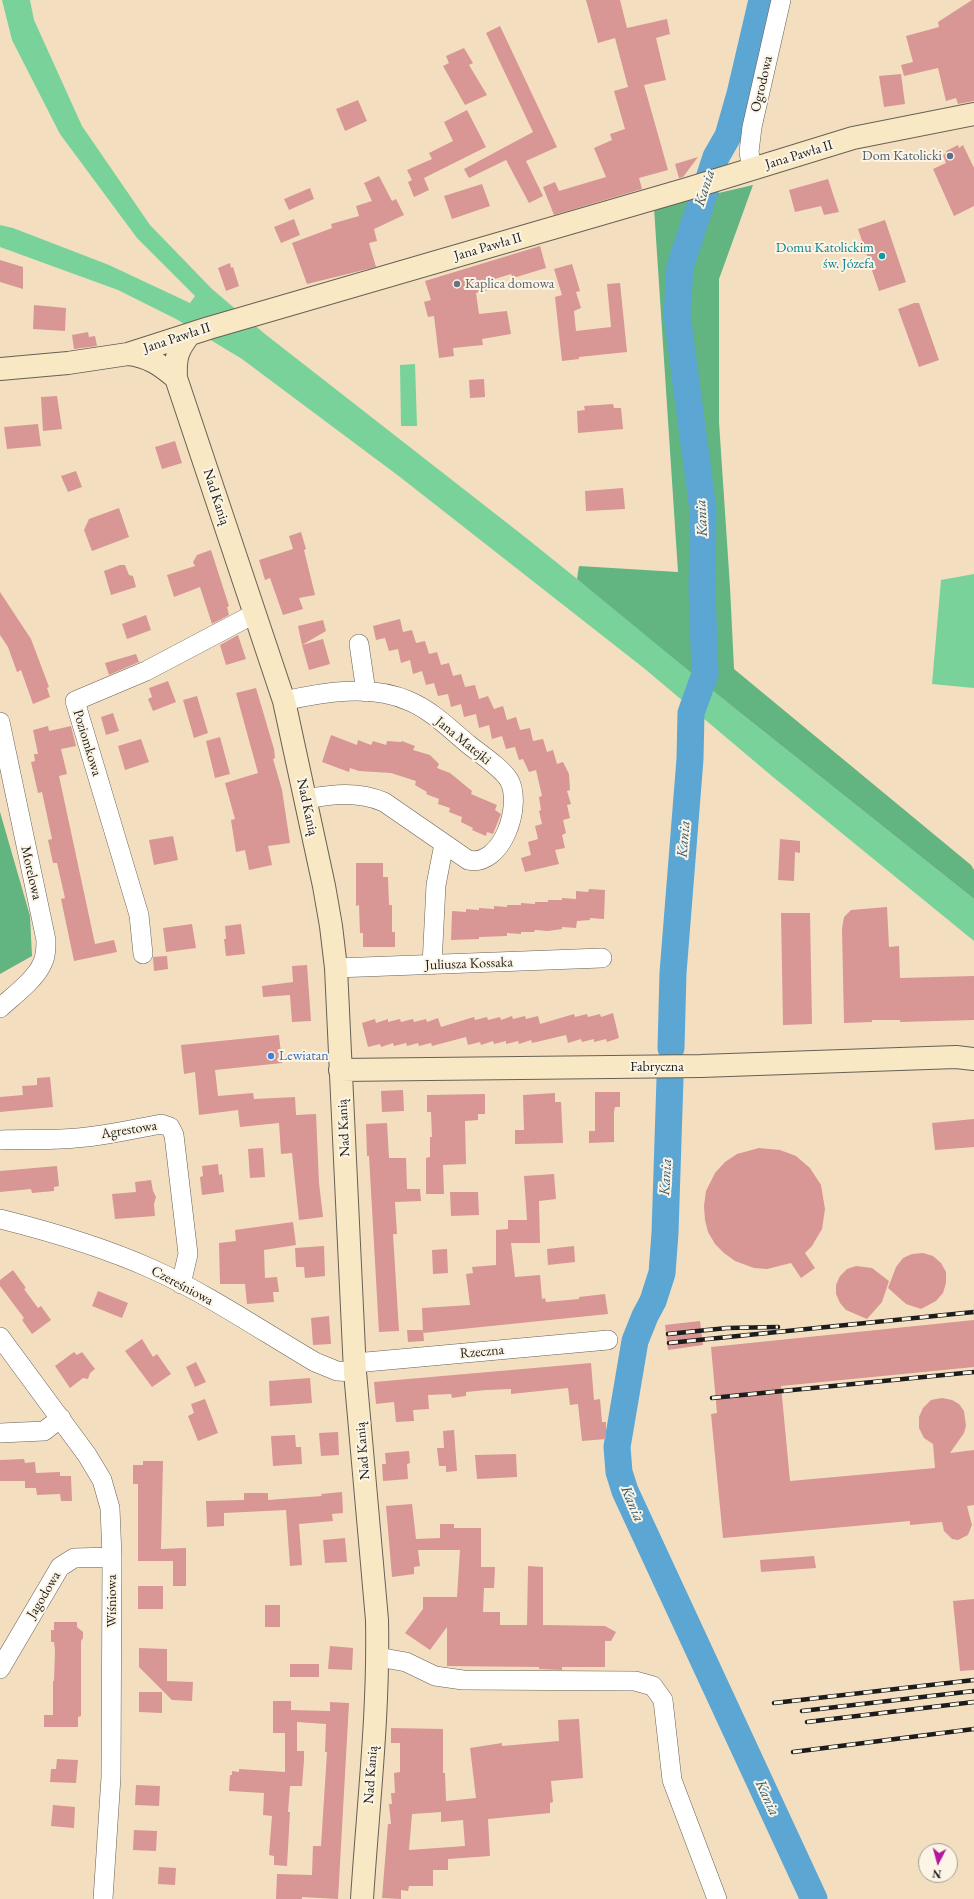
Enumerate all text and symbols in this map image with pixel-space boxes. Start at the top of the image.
street label: Ogrodowa [747,54,777,114]
street label: Jana Pawła II [763,137,835,173]
place label: Dom Katolicki [862,148,942,164]
marker: Dom Katolicki [945,151,955,161]
water label: Kania [691,168,719,208]
street label: Jana Pawła II [452,229,524,265]
place label: Domu Katolickim św. Józefa [776,240,874,272]
marker: Domu Katolickim św. Józefa [877,251,887,261]
place label: Kaplica domowa [465,276,554,292]
marker: Kaplica domowa [452,279,462,289]
street label: Jana Pawła II [141,319,213,357]
street label: Nad Kanią [199,467,233,527]
water label: Kania [692,499,712,537]
street label: Poziomkowa [69,708,105,778]
street label: Jana Matejki [432,713,494,769]
street label: Nad Kanią [293,777,321,837]
water label: Kania [673,820,695,858]
street label: Morelowa [17,845,45,901]
street label: Juliusza Kossaka [425,954,513,974]
place label: Lewiatan [279,1048,329,1064]
marker: Lewiatan [266,1051,276,1061]
street label: Fabryczna [630,1059,684,1075]
street label: Nad Kanią [334,1099,354,1157]
street label: Agrestowa [100,1117,158,1143]
water label: Kania [656,1158,676,1196]
street label: Czereśniowa [148,1263,216,1309]
street label: Rzeczna [459,1342,505,1362]
street label: Nad Kanią [352,1421,374,1481]
water label: Kania [616,1483,648,1525]
street label: Jagodowa [23,1568,65,1622]
street label: Wiśniowa [104,1574,120,1628]
street label: Nad Kanią [361,1745,381,1805]
water label: Kania [751,1777,783,1819]
north arrow [918,1843,958,1883]
text: N [932,1867,942,1881]

